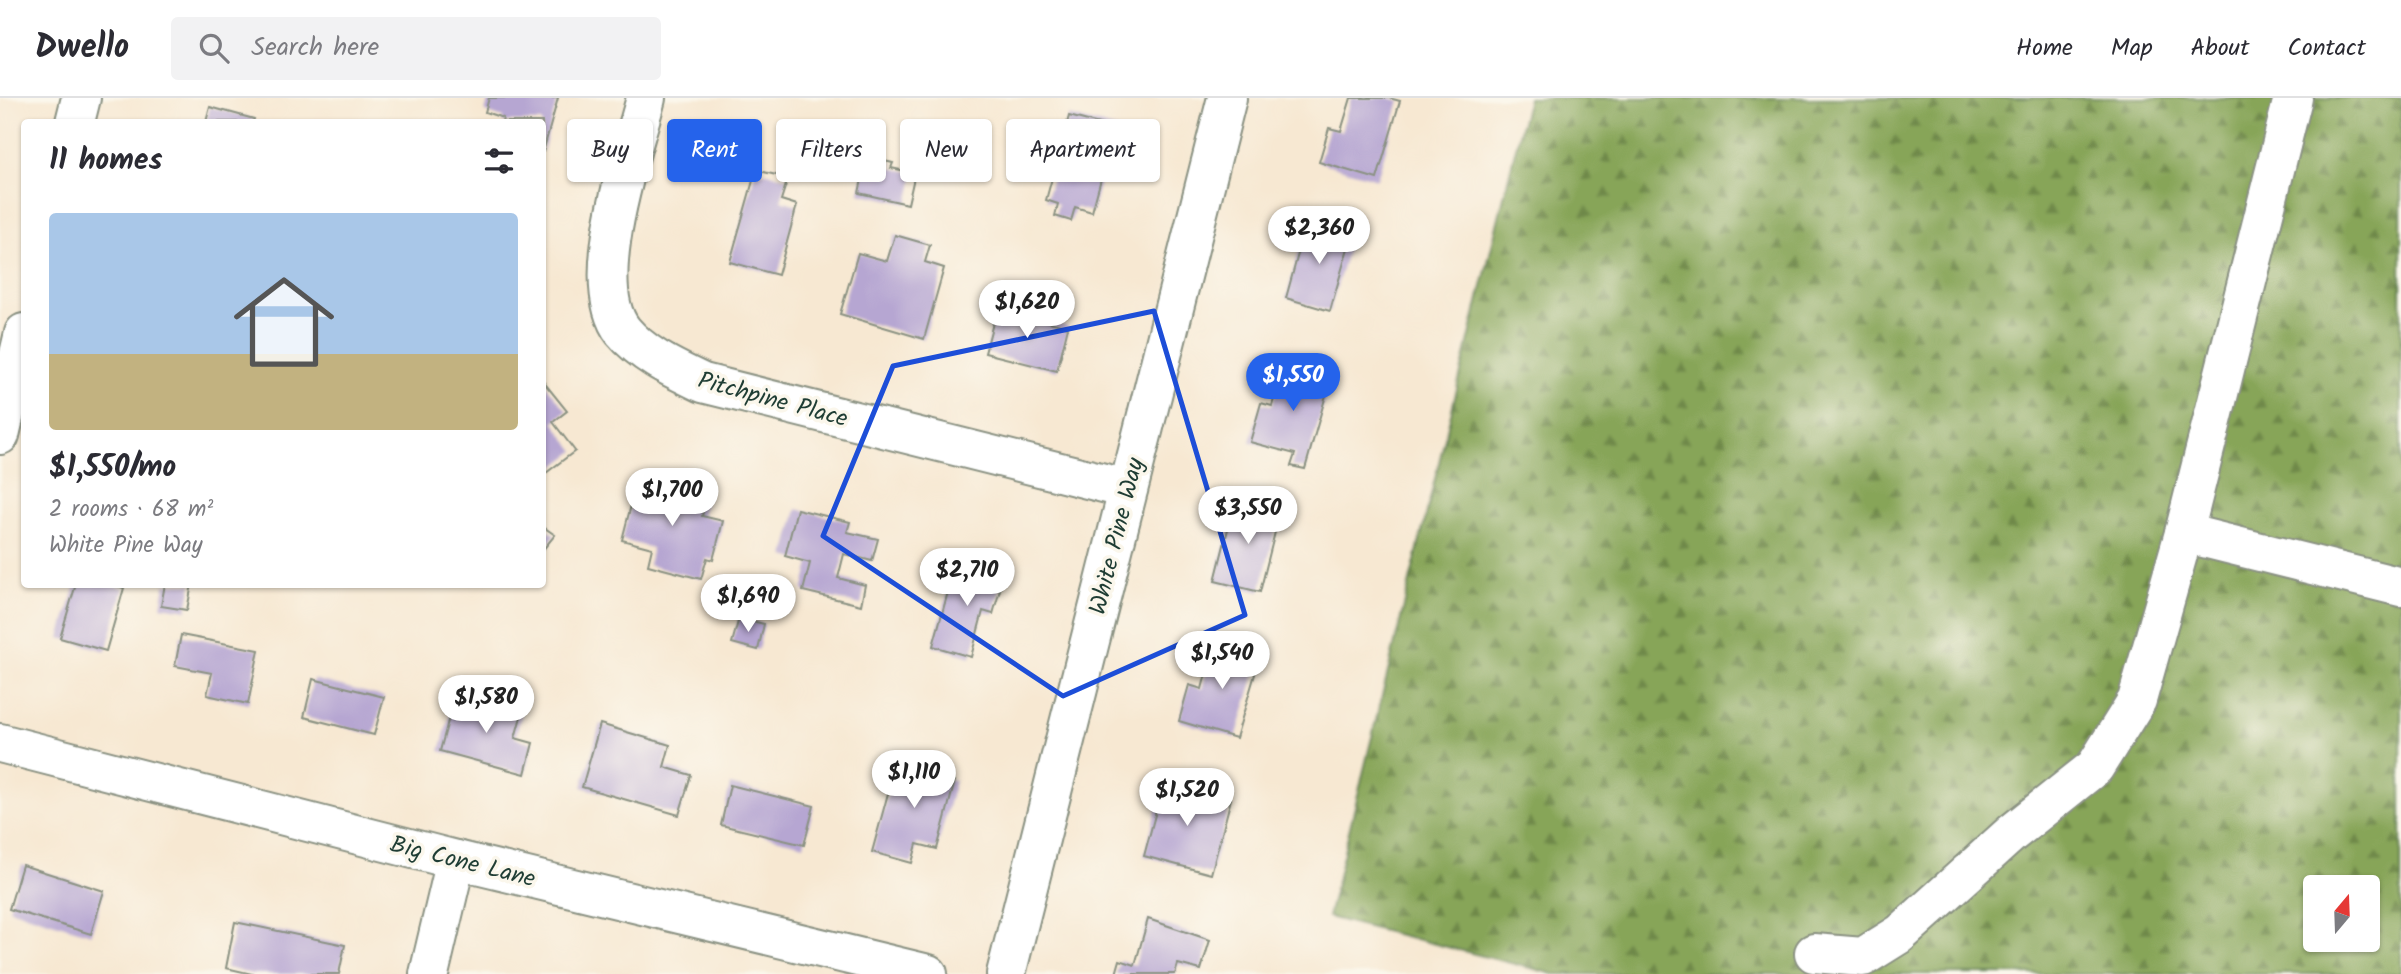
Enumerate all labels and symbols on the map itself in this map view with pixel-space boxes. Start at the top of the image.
pin: $2,360 [1262,206,1376,266]
pin: $1,620 [970,280,1084,340]
pin: $1,550 [1236,354,1350,413]
street label: Pitchpine Place [693,362,852,439]
street label: White Pine Way [1079,453,1156,619]
pin: $1,700 [615,468,729,528]
pin: $3,550 [1191,486,1305,546]
pin: $2,710 [910,548,1024,608]
pin: $1,690 [691,574,805,634]
pin: $1,540 [1165,632,1279,691]
pin: $1,580 [429,676,543,735]
pin: $1,110 [857,750,971,810]
pin: $1,520 [1130,768,1244,828]
street label: Big Cone Lane [386,826,540,899]
north arrow [2303,875,2380,952]

